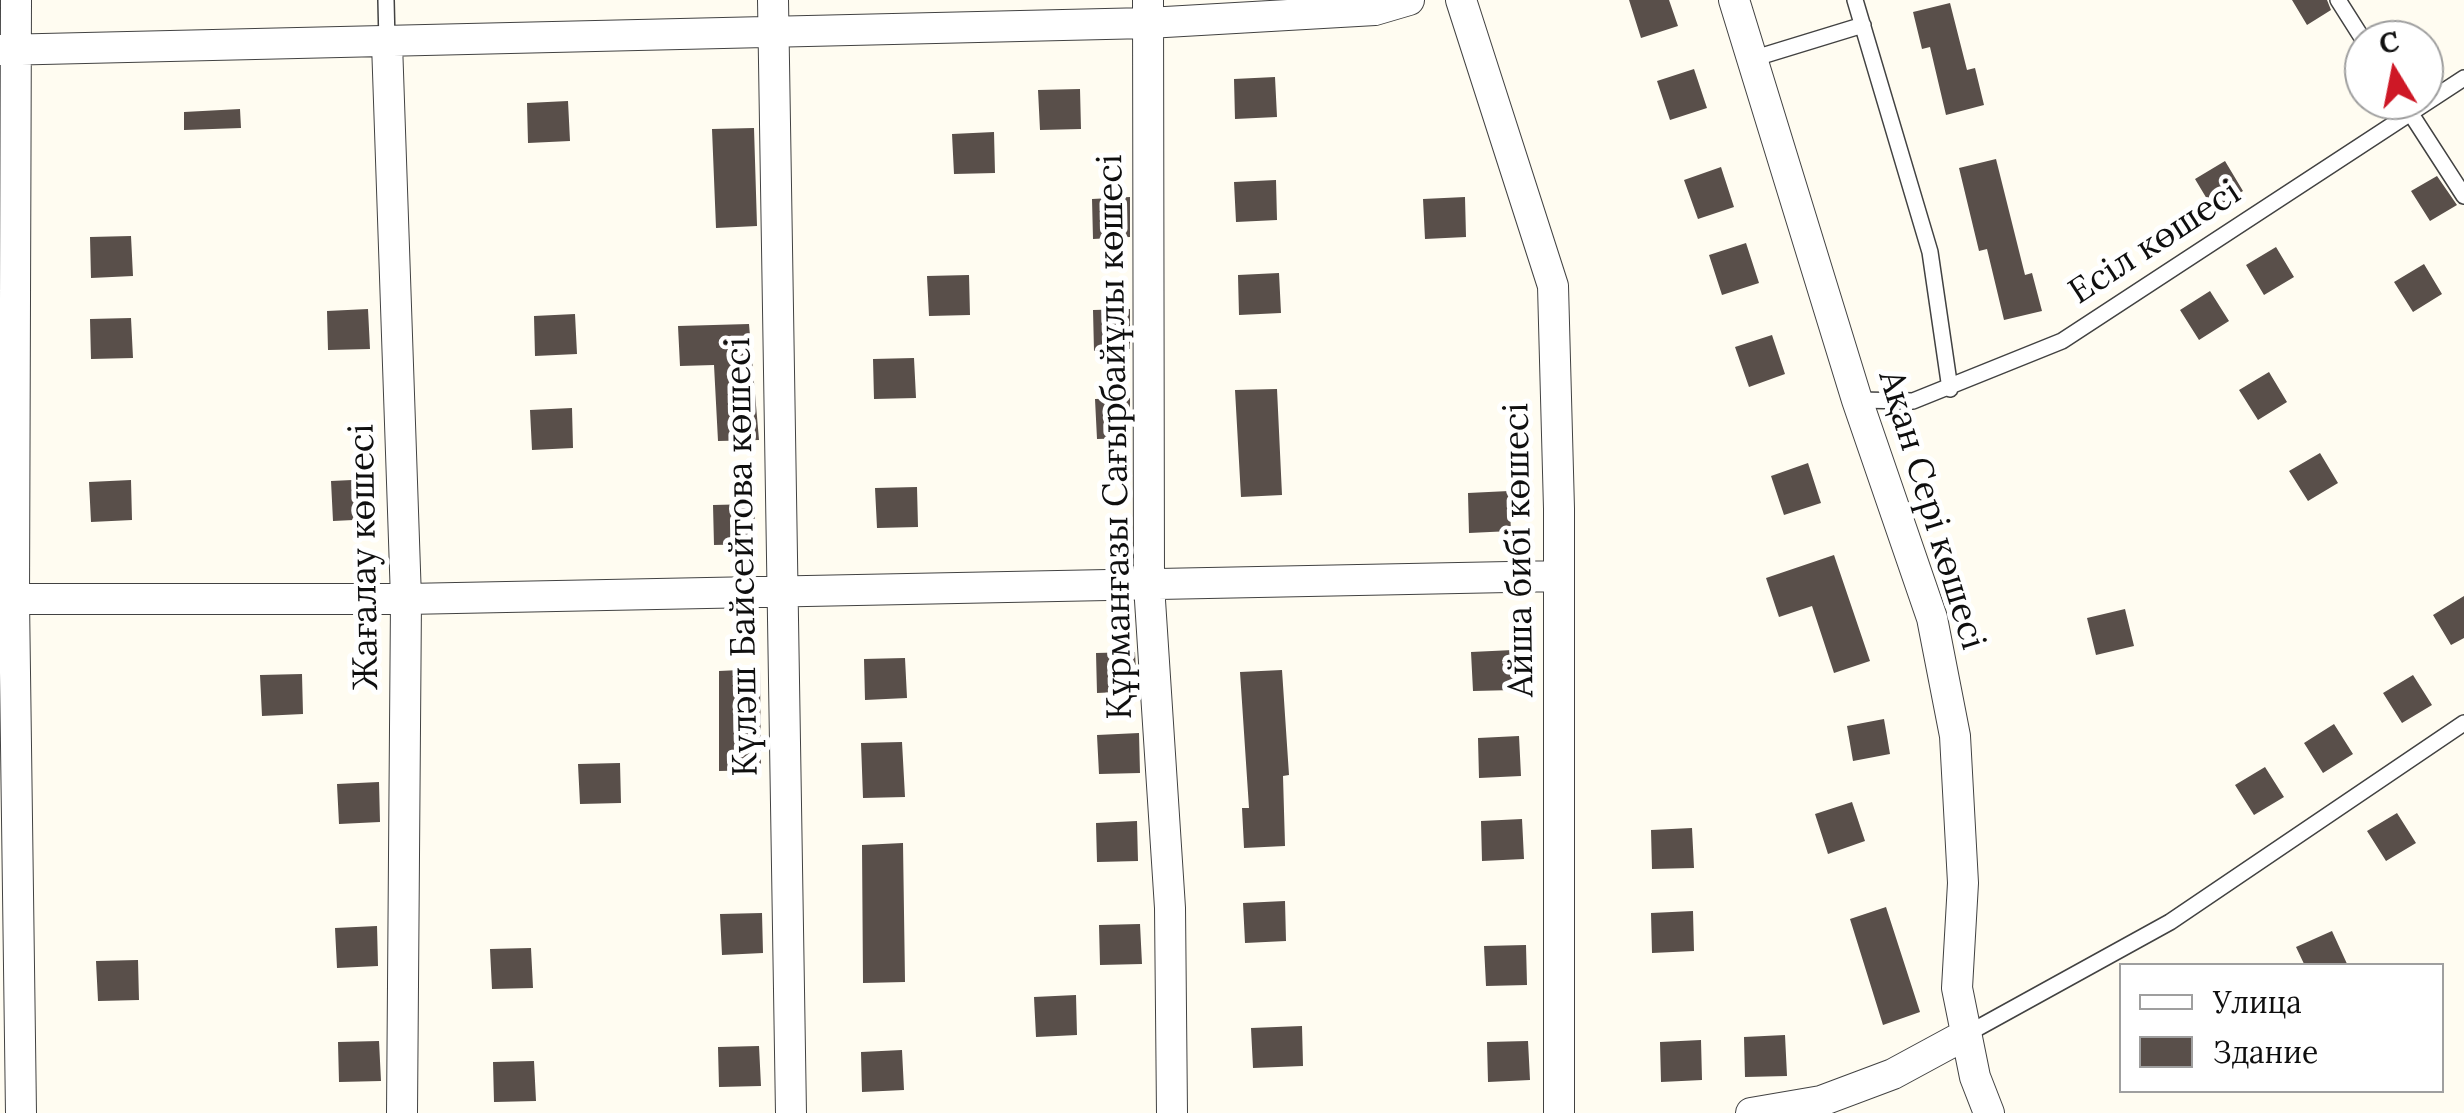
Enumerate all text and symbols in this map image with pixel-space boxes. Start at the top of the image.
north arrow [2344,20,2444,120]
text: С [2377,23,2402,62]
street label: Құрманғазы Сағырбайұлы көшесі [1090,154,1142,720]
street label: Есіл көшесі [2062,172,2248,314]
street label: Күләш Байсейтова көшесі [718,337,768,777]
street label: Ақан Сері көшесі [1869,365,1993,655]
street label: Айша бибі көшесі [1496,402,1544,698]
street label: Жағалау көшесі [342,423,388,691]
legend [2119,963,2444,1093]
text: Улица [2213,983,2302,1021]
text: Здание [2213,1033,2318,1071]

